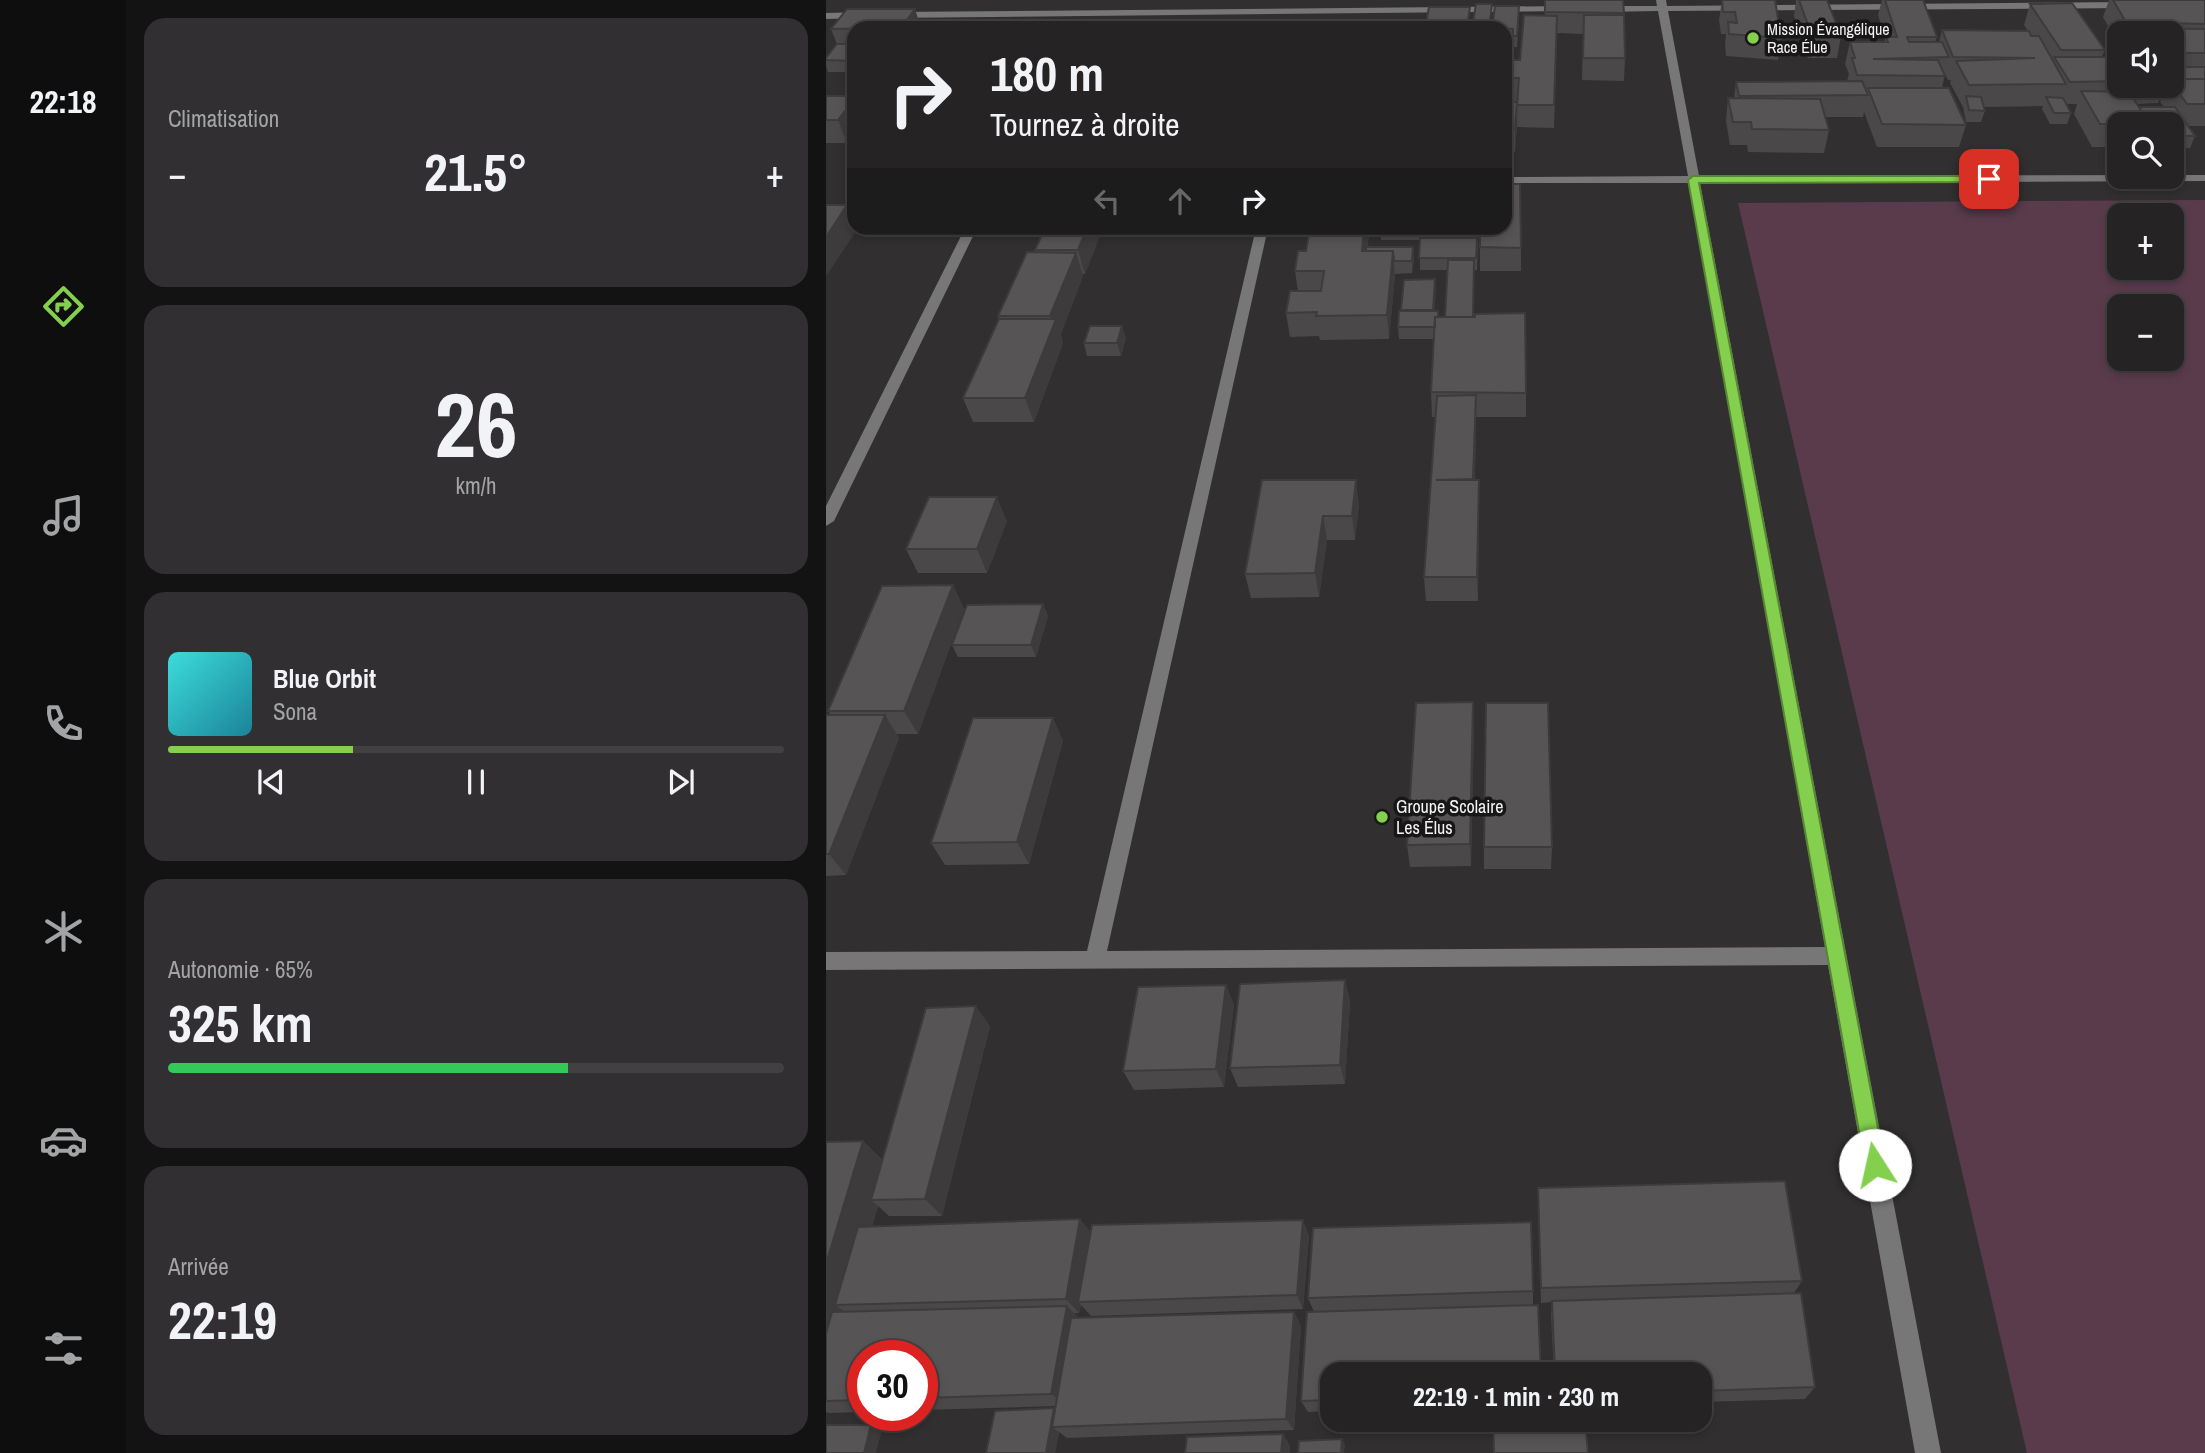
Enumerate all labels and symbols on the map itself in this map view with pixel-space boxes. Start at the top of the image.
place label: Mission Évangélique Race Élue [1767,18,1890,58]
marker: Mission Évangélique Race Élue [1745,30,1761,46]
pin [1959,149,2019,209]
place label: Groupe Scolaire Les Élus [1396,794,1503,840]
marker: Groupe Scolaire Les Élus [1374,809,1390,825]
position arrow [1838,1128,1912,1202]
speed limit sign: 30 [847,1340,938,1431]

